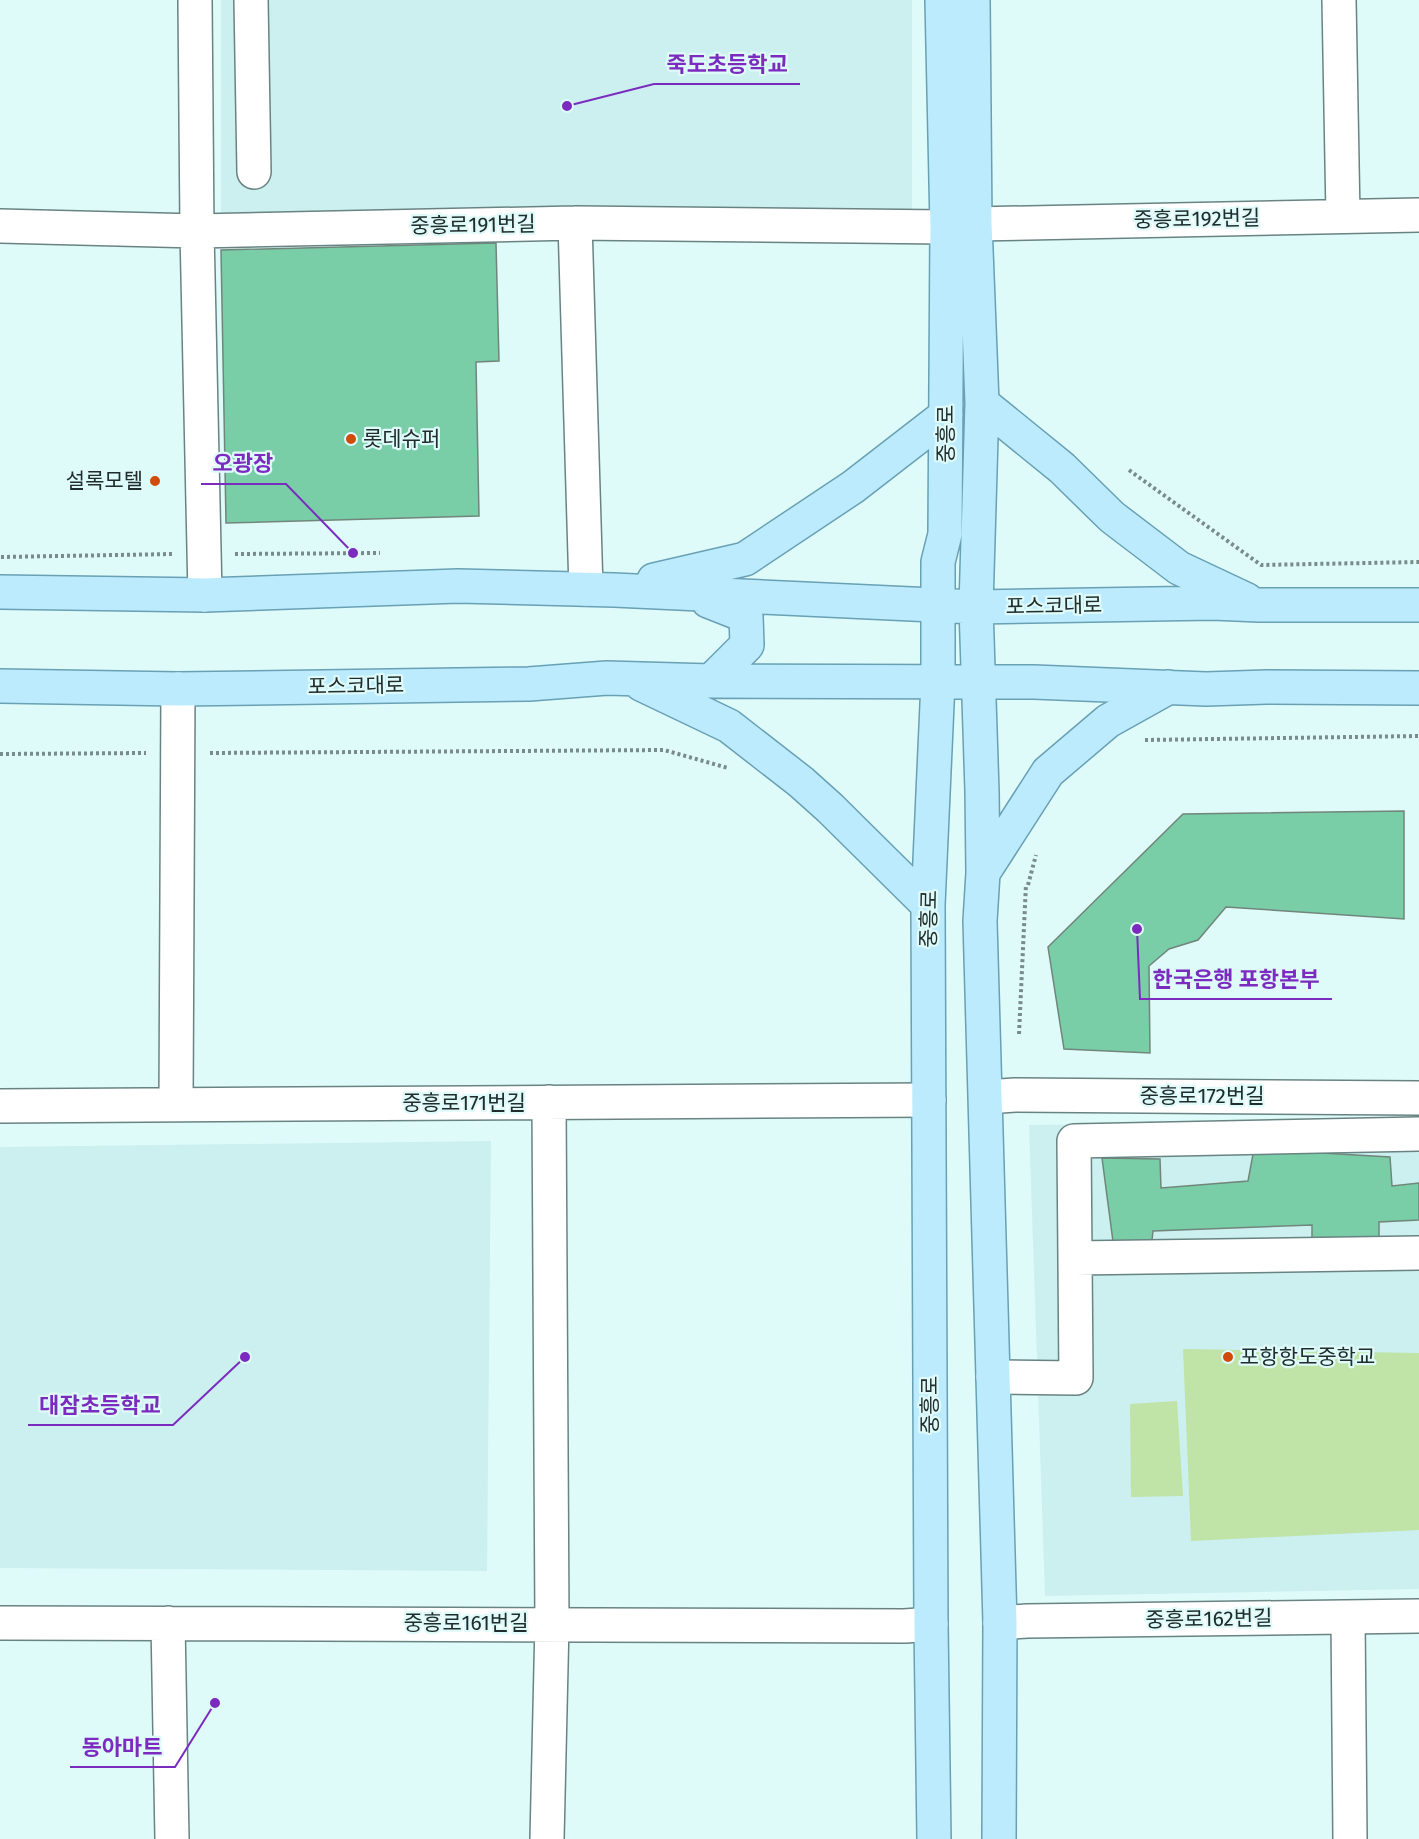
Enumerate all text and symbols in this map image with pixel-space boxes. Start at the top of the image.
callout: 죽도초등학교 [654,44,800,84]
text: 죽도초등학교 [666,51,788,78]
street label: 중흥로192번길 [1133,205,1261,233]
street label: 중흥로191번길 [410,211,536,239]
street label: 중흥로 [933,405,959,463]
place label: 롯데슈퍼 [363,426,440,452]
marker: 롯데슈퍼 [344,432,358,446]
callout: 오광장 [201,444,286,484]
text: 오광장 [213,450,273,477]
place label: 설록모텔 [66,468,143,494]
marker: 설록모텔 [148,474,162,488]
street label: 포스코대로 [1005,592,1103,620]
street label: 포스코대로 [307,672,405,700]
street label: 중흥로 [915,890,943,948]
callout: 한국은행 포항본부 [1140,959,1332,999]
text: 한국은행 포항본부 [1152,966,1320,993]
street label: 중흥로172번길 [1139,1083,1265,1109]
street label: 중흥로171번길 [402,1090,526,1116]
place label: 포항항도중학교 [1240,1344,1375,1370]
marker: 포항항도중학교 [1221,1350,1235,1364]
street label: 중흥로 [917,1376,943,1434]
callout: 대잠초등학교 [28,1385,173,1425]
text: 대잠초등학교 [39,1392,161,1419]
street label: 중흥로162번길 [1145,1605,1273,1633]
street label: 중흥로161번길 [404,1610,528,1636]
callout: 동아마트 [70,1727,175,1767]
text: 동아마트 [82,1734,162,1761]

